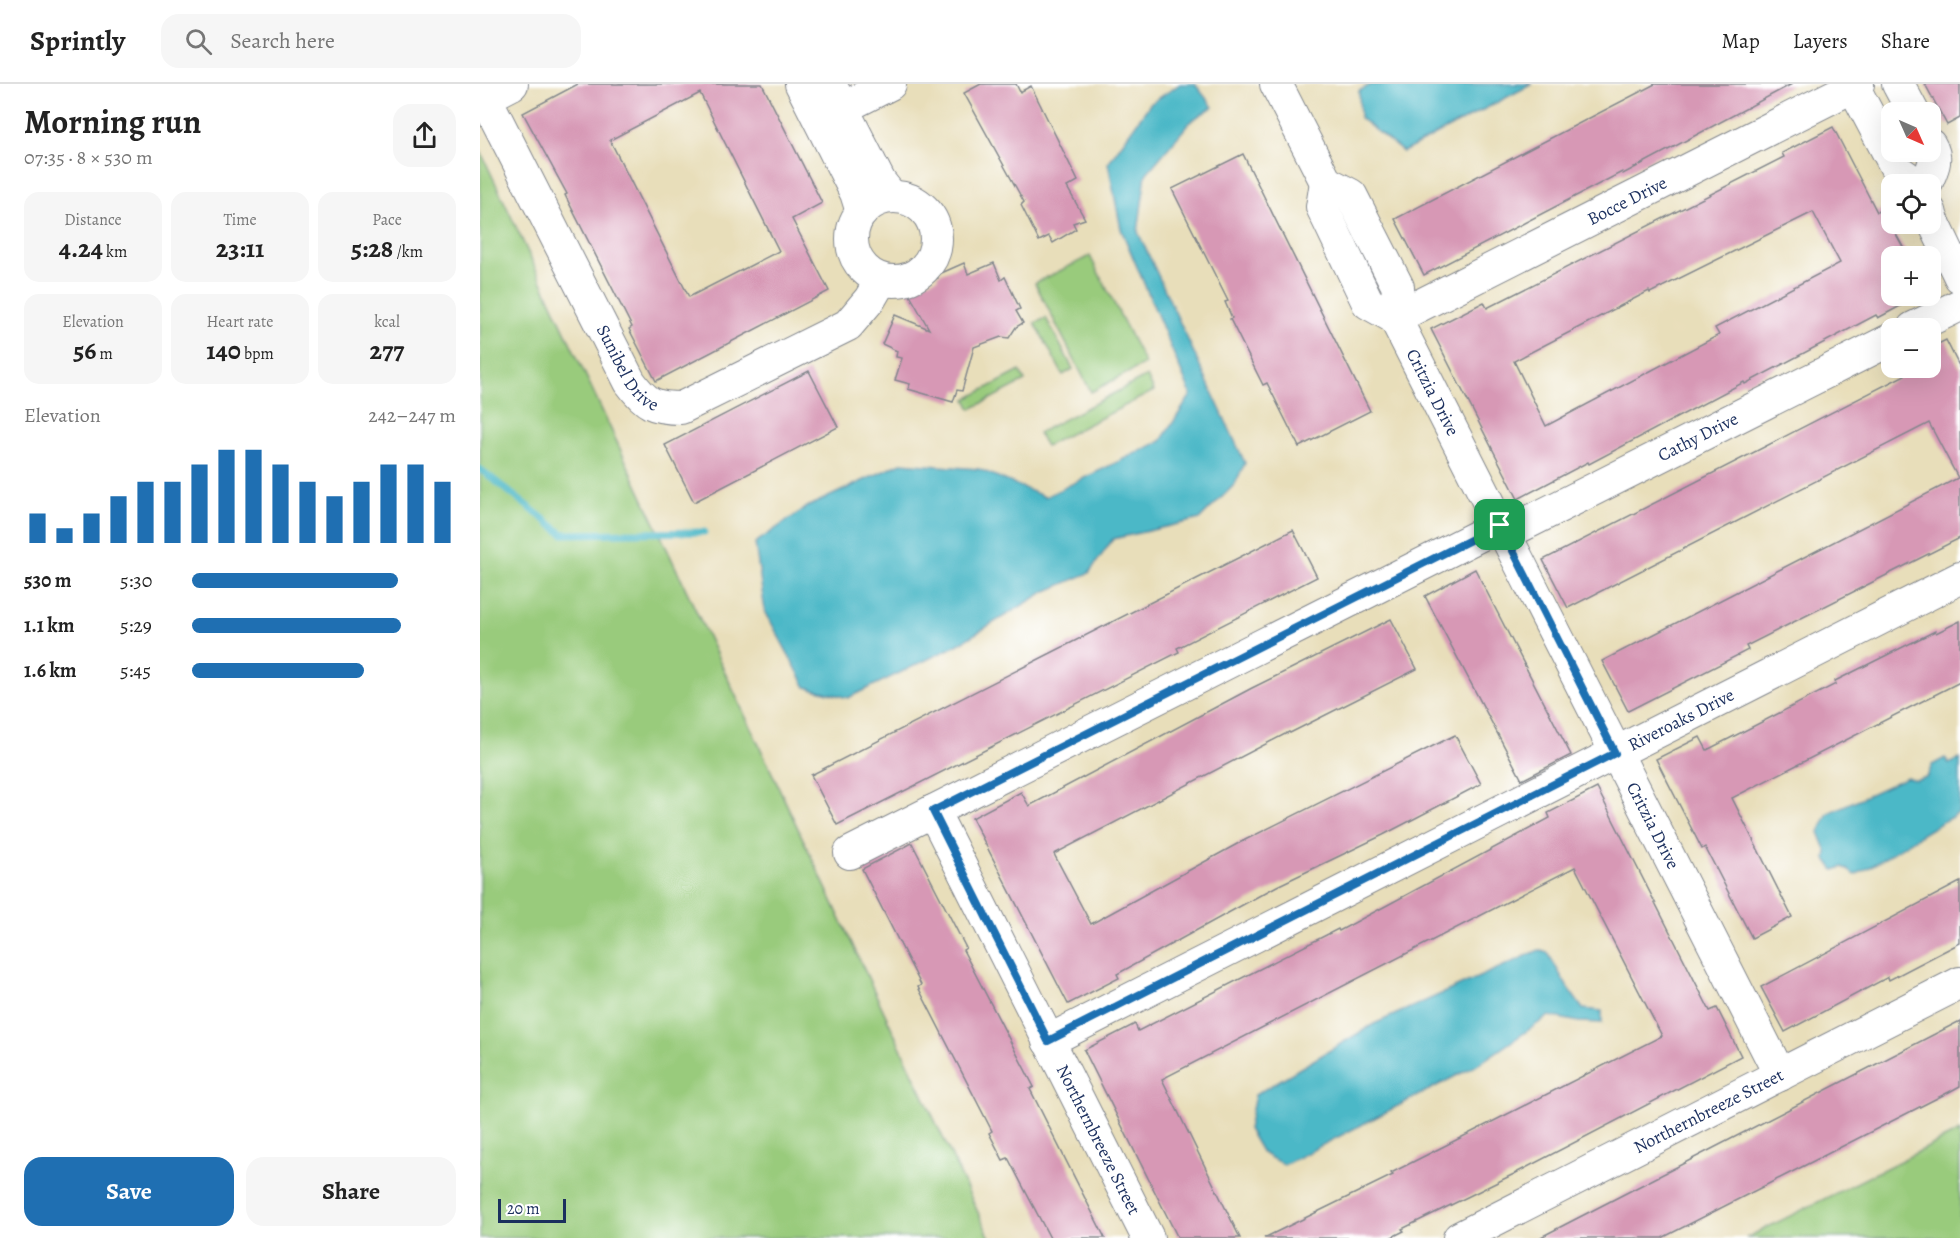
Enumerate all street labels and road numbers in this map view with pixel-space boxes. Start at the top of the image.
street label: Bocce Drive [1583,171,1671,231]
street label: Sunibel Drive [591,320,662,417]
street label: Critzia Drive [1401,345,1465,440]
street label: Cathy Drive [1654,407,1742,467]
street label: Riveroaks Drive [1624,683,1738,757]
street label: Critzia Drive [1621,778,1685,873]
street label: Northernbreeze Street [1051,1061,1146,1219]
street label: Northernbreeze Street [1629,1063,1788,1159]

